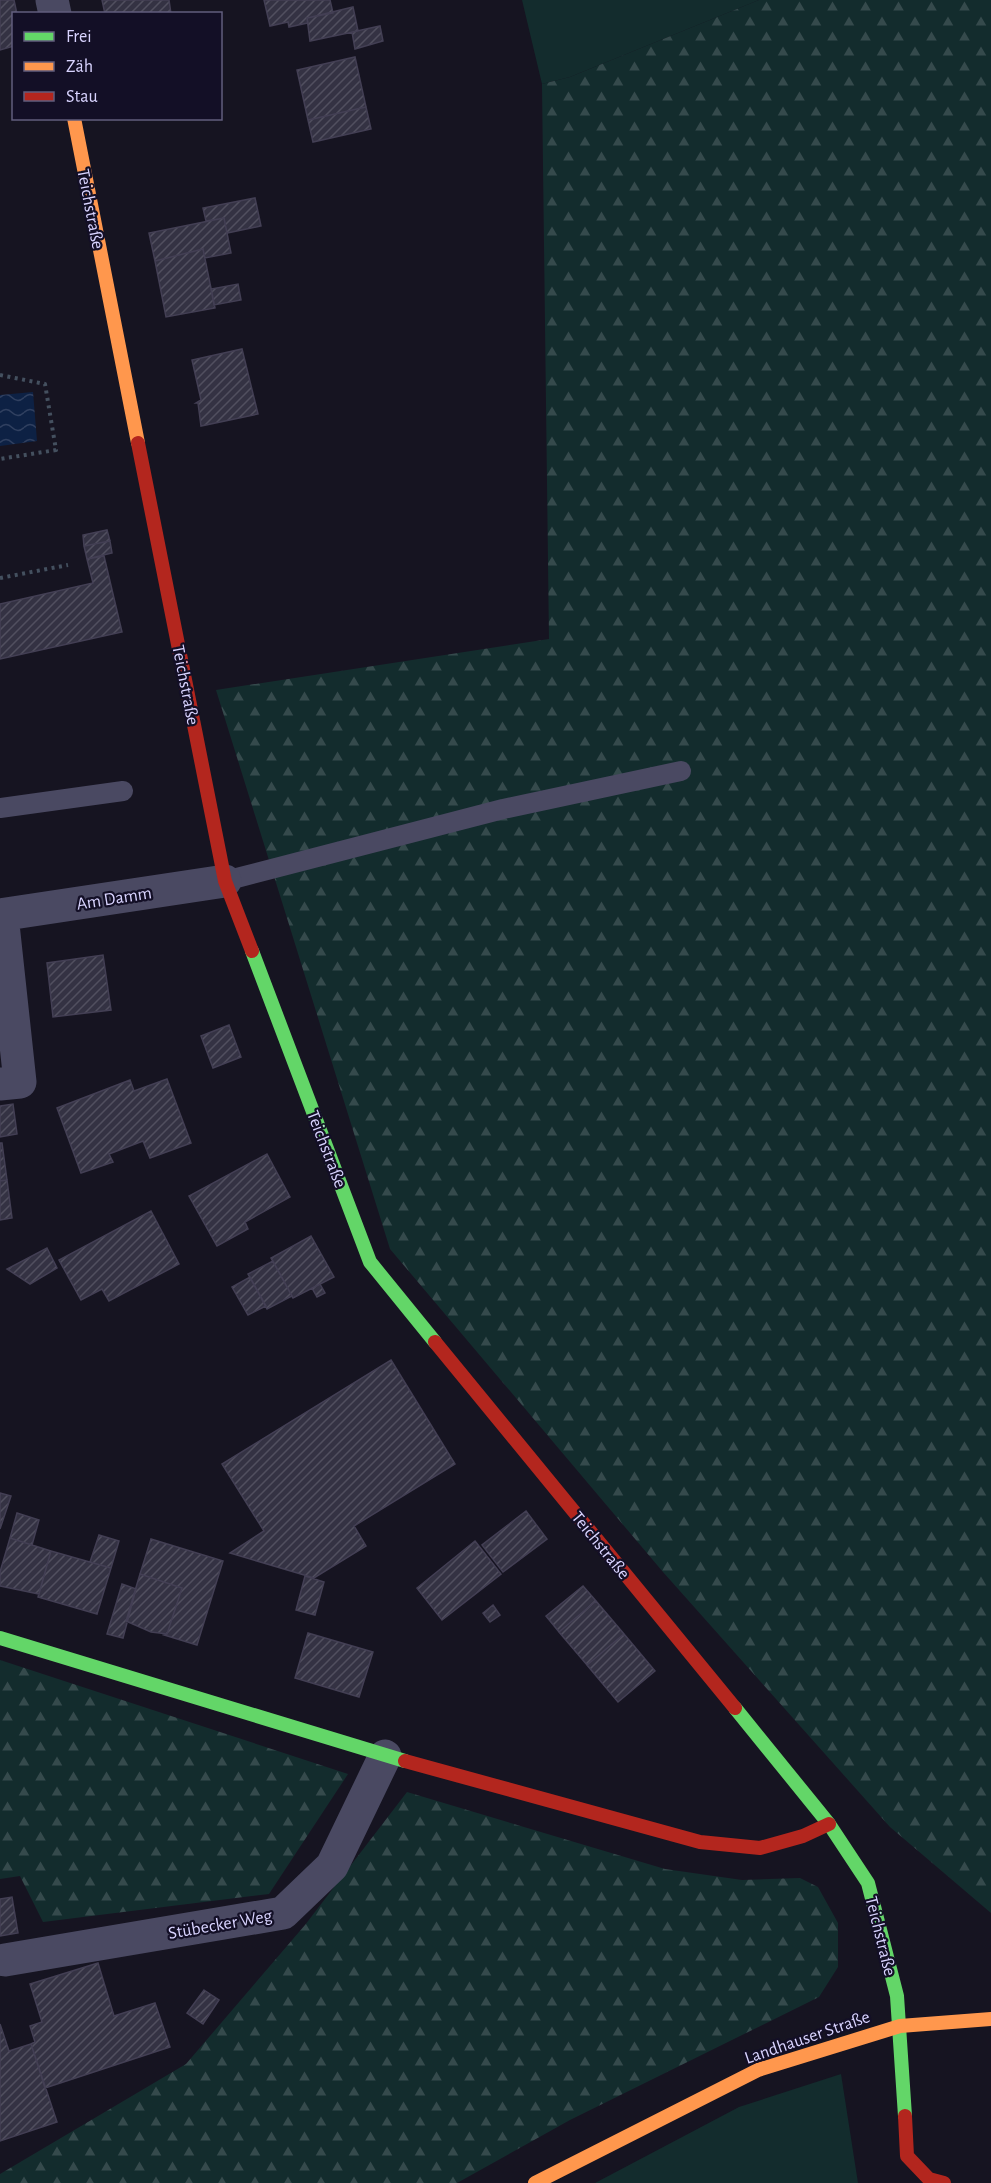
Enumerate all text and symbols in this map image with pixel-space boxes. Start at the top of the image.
legend [12,12,222,120]
text: Frei [66,28,92,46]
text: Zäh [66,58,93,76]
text: Stau [66,88,98,106]
street label: Teichstraße [73,168,107,251]
street label: Teichstraße [168,644,202,727]
street label: Am Damm [75,884,153,914]
street label: Teichstraße [303,1108,349,1190]
street label: Teichstraße [568,1508,633,1583]
street label: Teichstraße [861,1895,899,1978]
street label: Stübecker Weg [167,1907,274,1943]
street label: Landhauser Straße [742,2008,872,2068]

